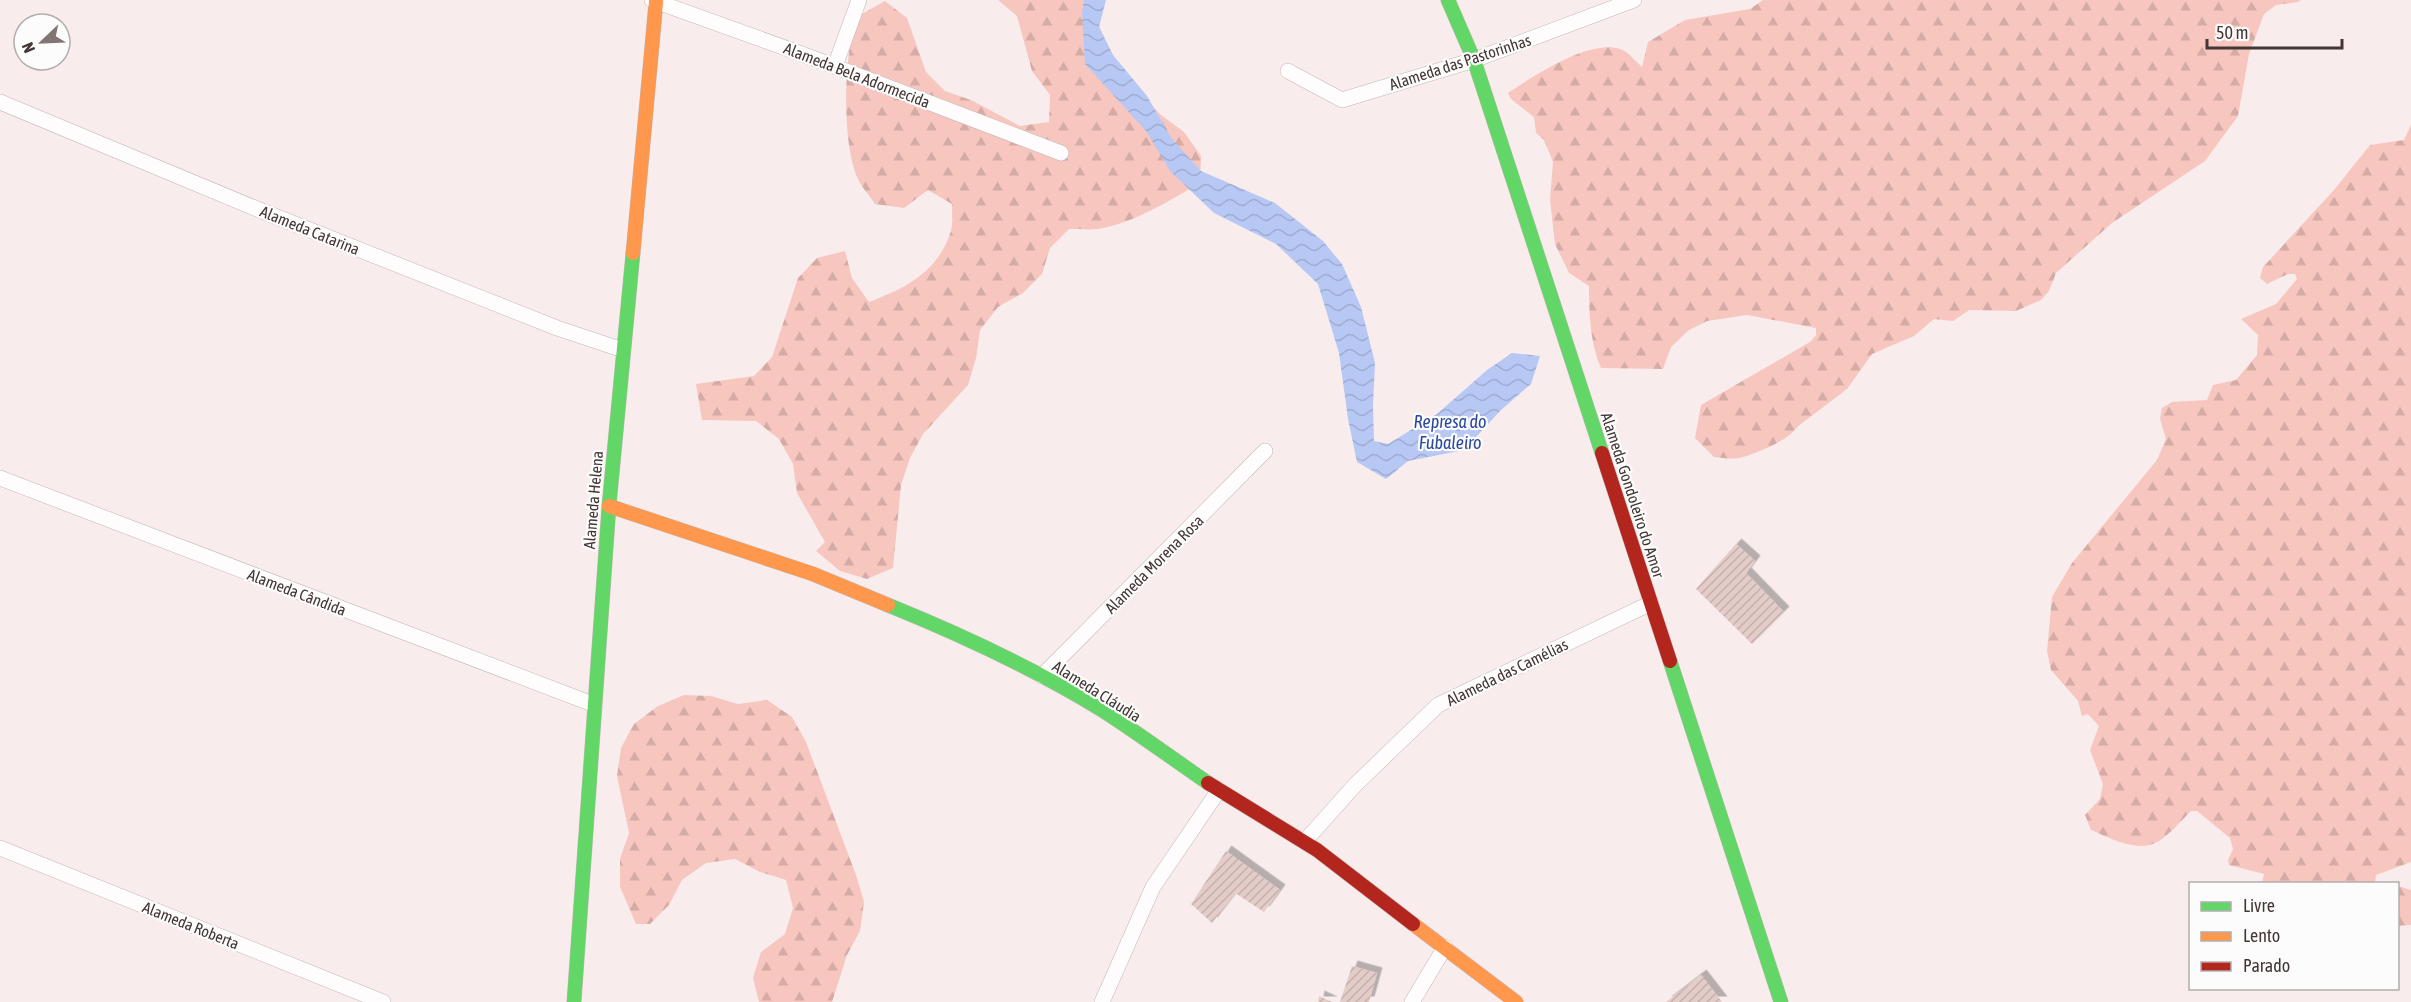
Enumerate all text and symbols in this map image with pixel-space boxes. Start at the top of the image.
north arrow [12,12,72,72]
scale bar [2207,12,2342,50]
text: 50 m [2216,22,2248,43]
street label: Alameda das Pastorinhas [1387,30,1533,93]
street label: Alameda Bela Adormecida [781,39,933,111]
text: N [18,40,38,56]
street label: Alameda Catarina [258,202,362,258]
street label: Alameda Gondoleiro do Amor [1598,410,1668,580]
water label: Represa do Fubaleiro [1414,411,1486,453]
street label: Alameda Helena [580,450,606,550]
street label: Alameda Morena Rosa [1101,511,1207,617]
street label: Alameda Cândida [245,565,349,619]
street label: Alameda das Camélias [1443,635,1571,709]
street label: Alameda Cláudia [1050,657,1144,725]
legend [2189,882,2399,990]
text: Livre [2243,895,2275,916]
street label: Alameda Roberta [140,897,242,953]
text: Lento [2243,925,2280,946]
text: Parado [2243,955,2290,976]

